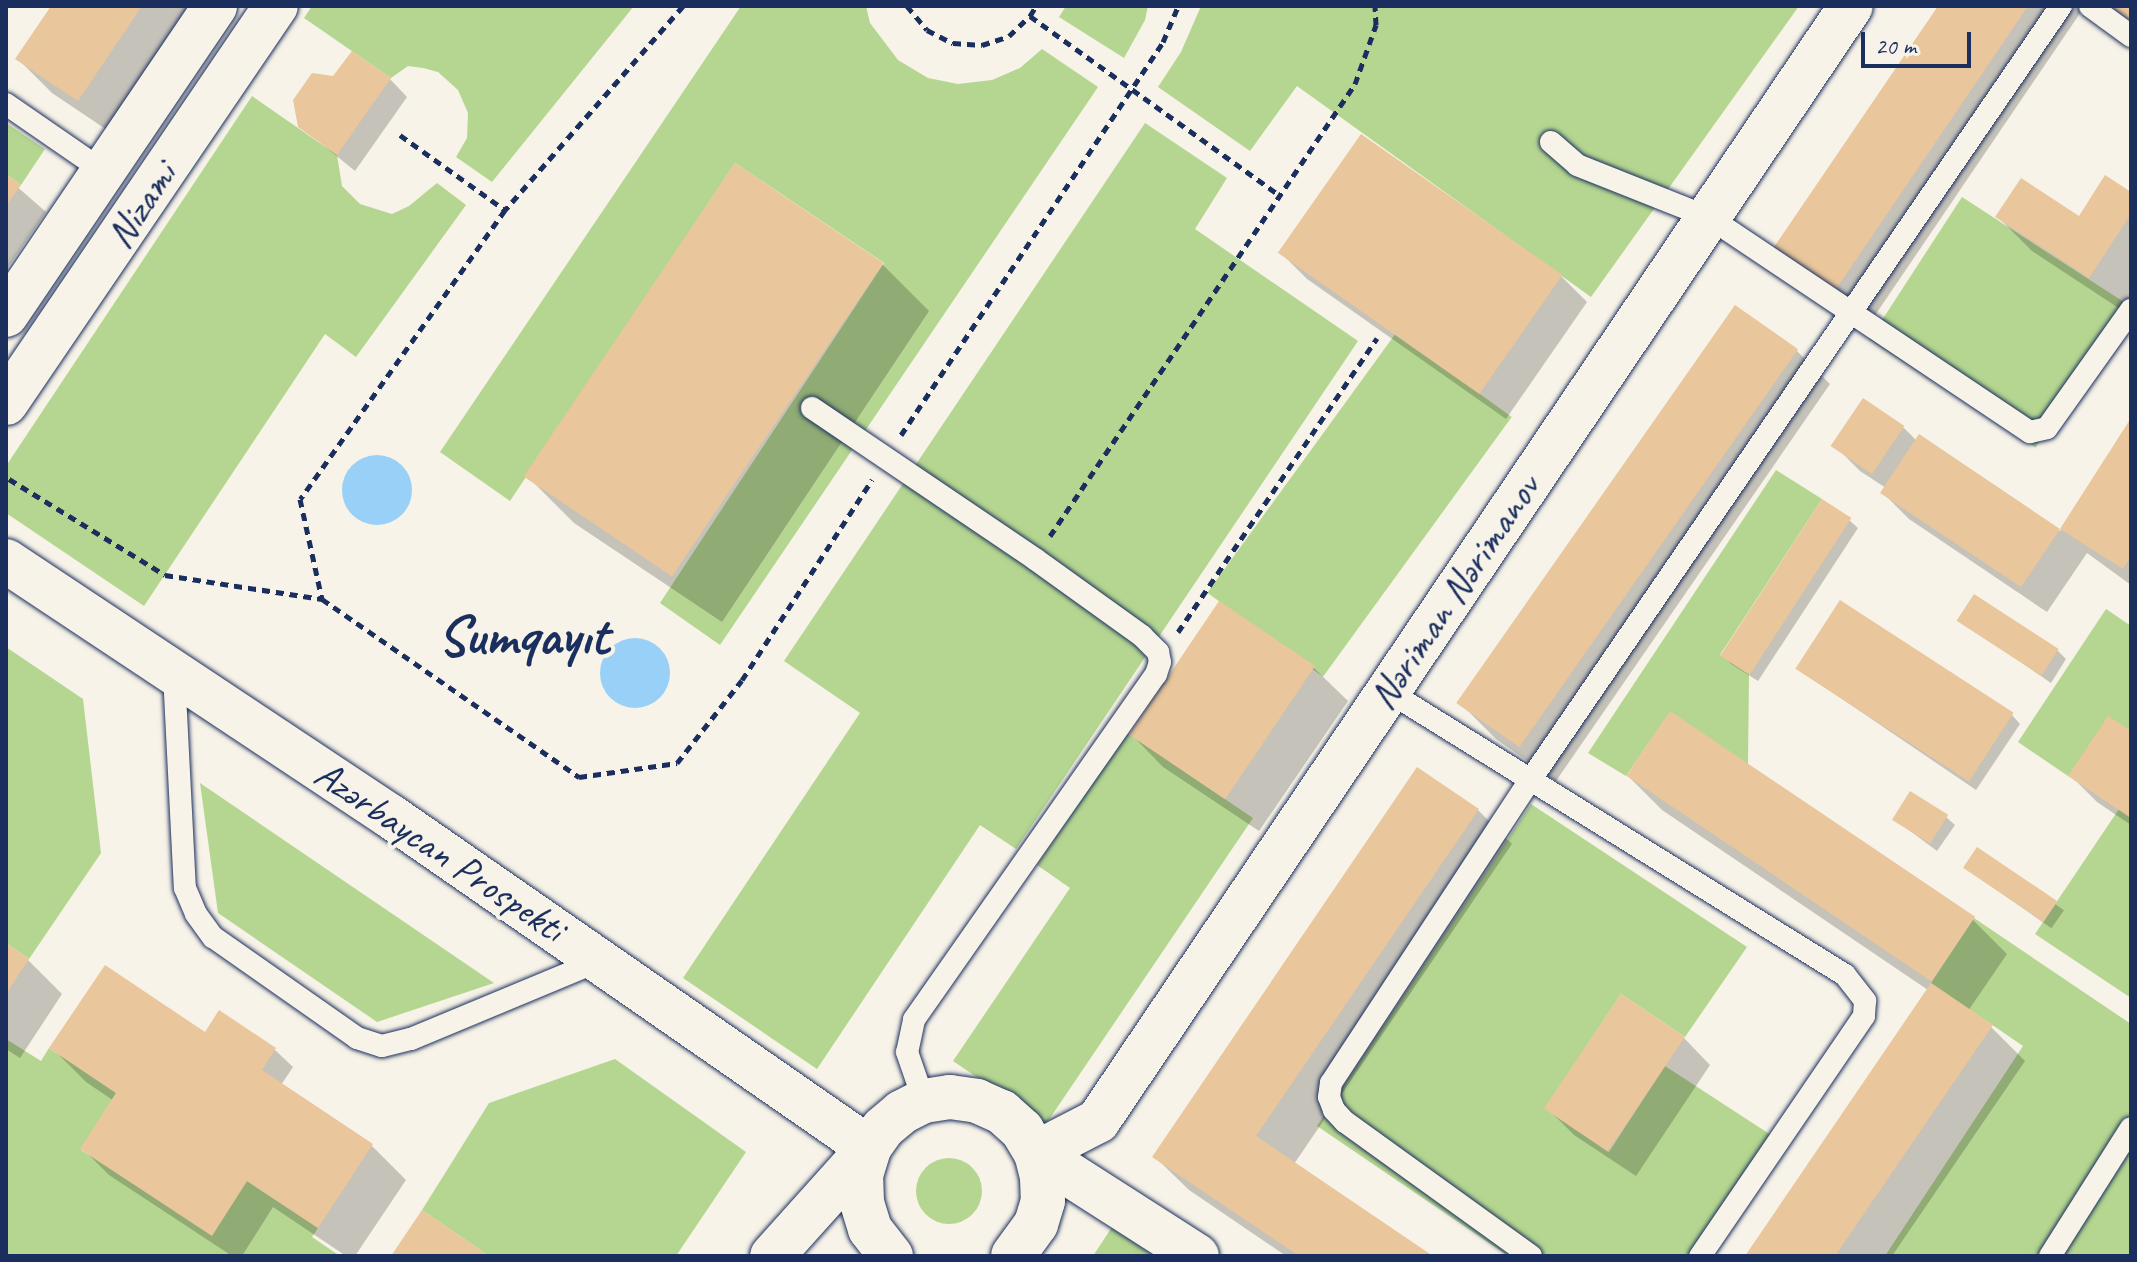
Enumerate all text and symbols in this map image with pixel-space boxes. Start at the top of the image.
scale bar [1865,16,1975,66]
text: 20 m [1875,31,1916,61]
street label: Nizami [95,153,187,257]
street label: Nəriman Nərimanov [1358,466,1550,718]
district label: Sumqayıt [437,602,609,670]
street label: Azərbaycan Prospekti [306,750,574,952]

